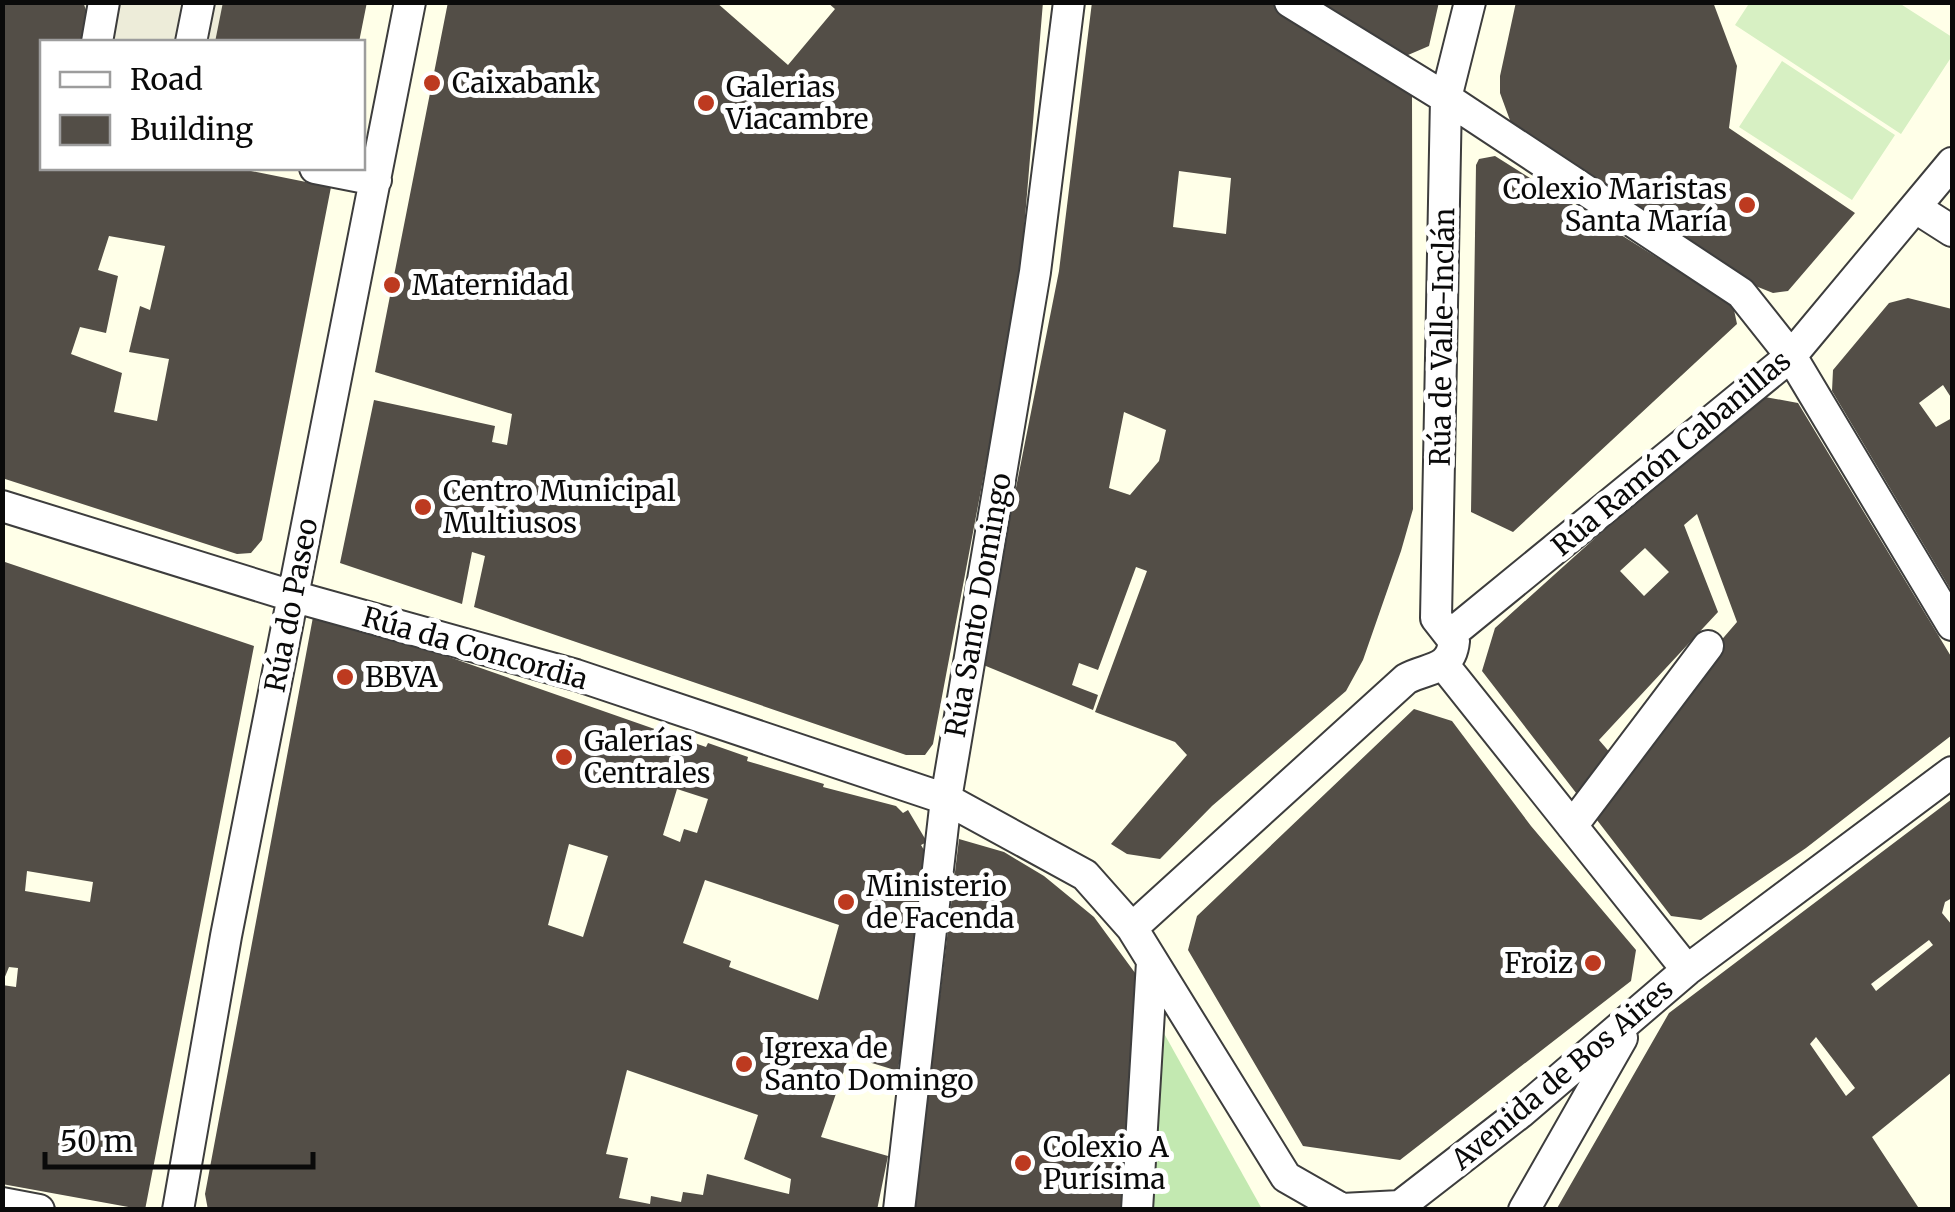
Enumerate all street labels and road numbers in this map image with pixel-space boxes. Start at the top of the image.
street label: Rúa de Valle-Inclán [1422,207,1462,467]
street label: Rúa Ramón Cabanillas [1544,342,1798,564]
street label: Rúa Santo Domingo [937,470,1019,740]
street label: Rúa do Paseo [257,515,325,695]
street label: Rúa da Concordia [358,599,592,697]
street label: Avenida de Bos Aires [1443,971,1680,1178]

